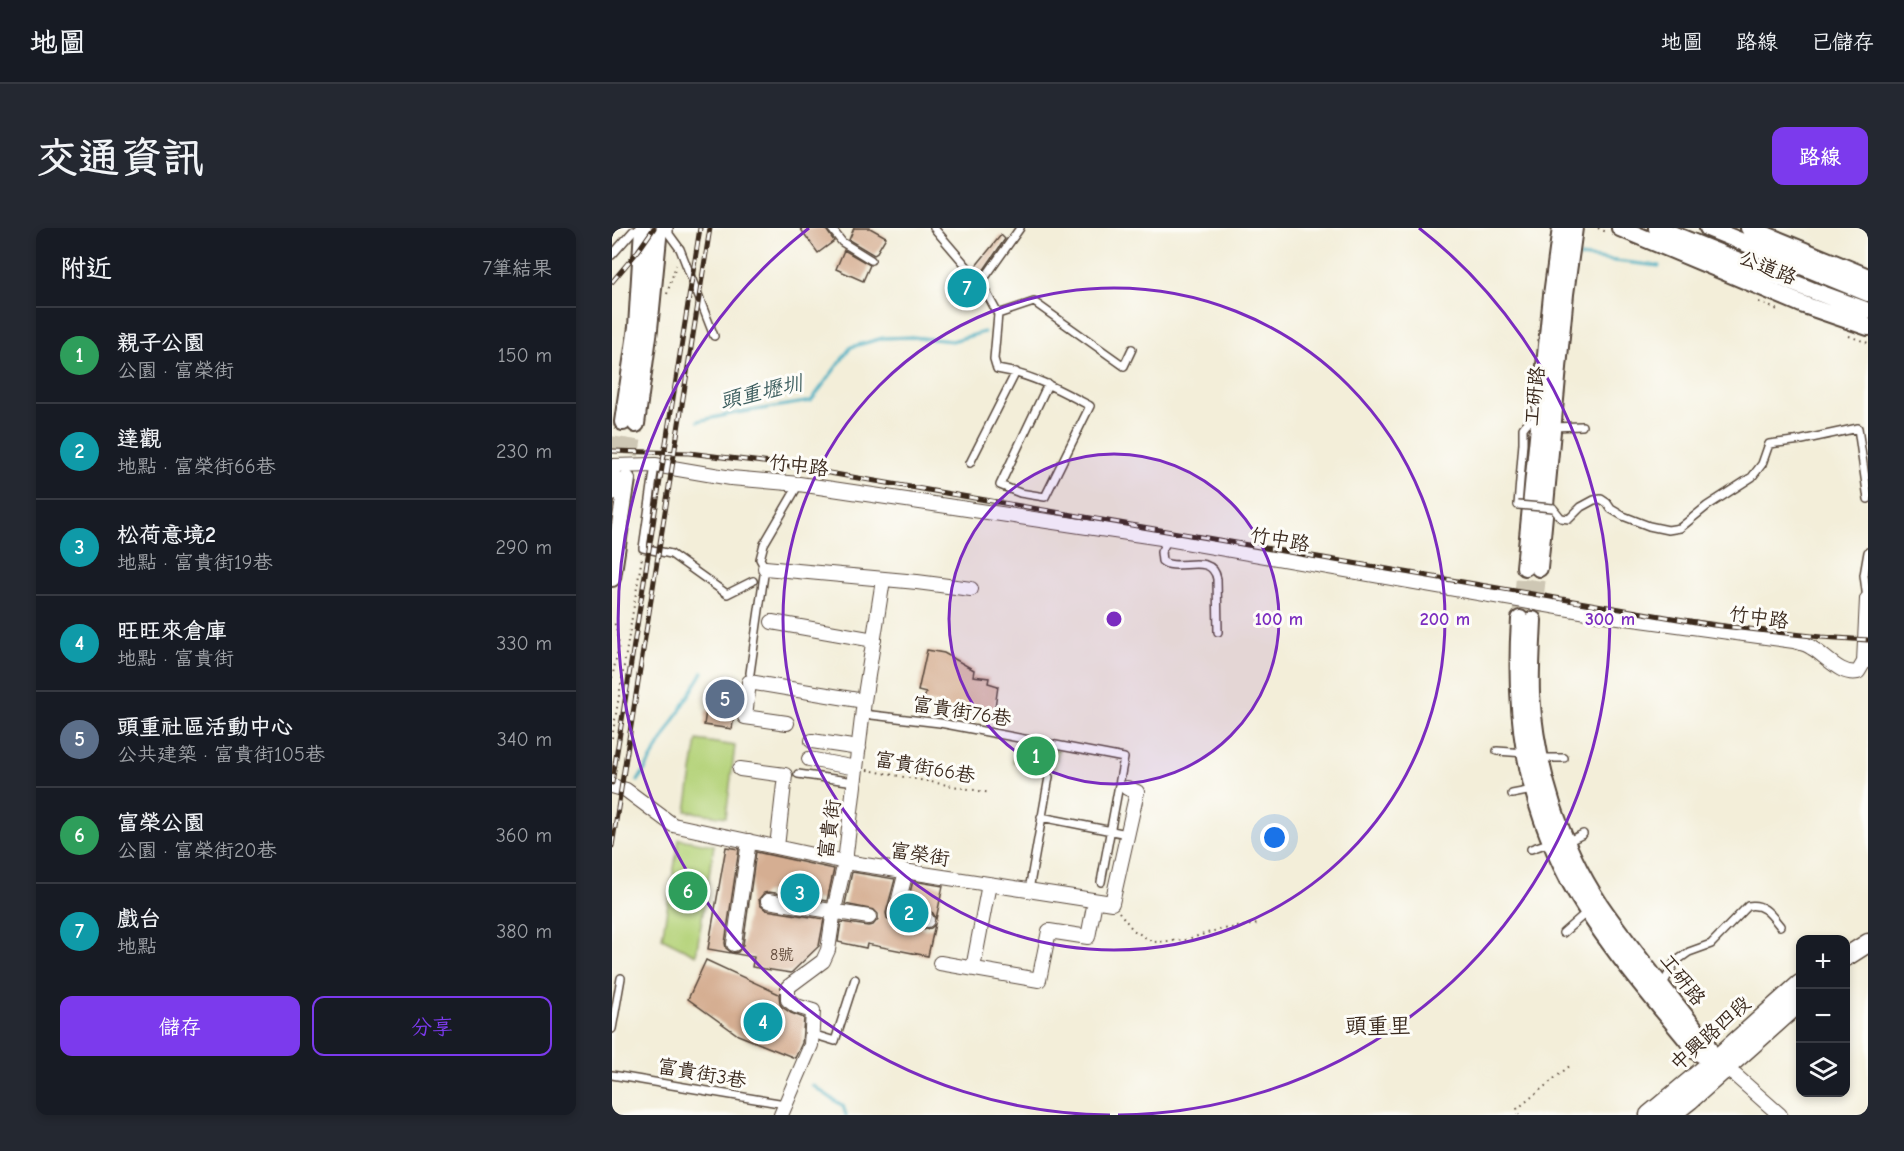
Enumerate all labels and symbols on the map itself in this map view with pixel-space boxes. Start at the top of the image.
street label: 公道路 [1736,246,1801,290]
pin: 7 [948,266,986,310]
street label: 工研路 [1520,364,1549,427]
water label: 頭重壢圳 [717,370,807,413]
street label: 竹中路 [768,450,831,481]
street label: 竹中路 [1248,523,1312,556]
street label: 竹中路 [1728,602,1791,633]
centre of rings [1104,609,1124,629]
text: 100 m [1255,609,1303,630]
text: 200 m [1420,609,1470,630]
text: 300 m [1585,609,1635,630]
pin: 5 [706,676,744,722]
street label: 富貴街76巷 [911,692,1014,731]
pin: 1 [1016,734,1056,778]
street label: 富貴街66巷 [873,747,978,788]
street label: 富貴街 [814,798,845,860]
your location [1260,823,1289,852]
street label: 富榮街 [888,838,951,871]
pin: 6 [668,868,708,914]
pin: 3 [780,870,819,916]
pin: 2 [890,890,928,936]
house number: 8號 [770,946,794,964]
street label: 工研路 [1655,949,1711,1011]
street label: 中興路四段 [1665,991,1755,1075]
pin: 4 [744,1000,782,1044]
district label: 頭重里 [1345,1013,1411,1039]
street label: 富貴街3巷 [656,1054,749,1093]

